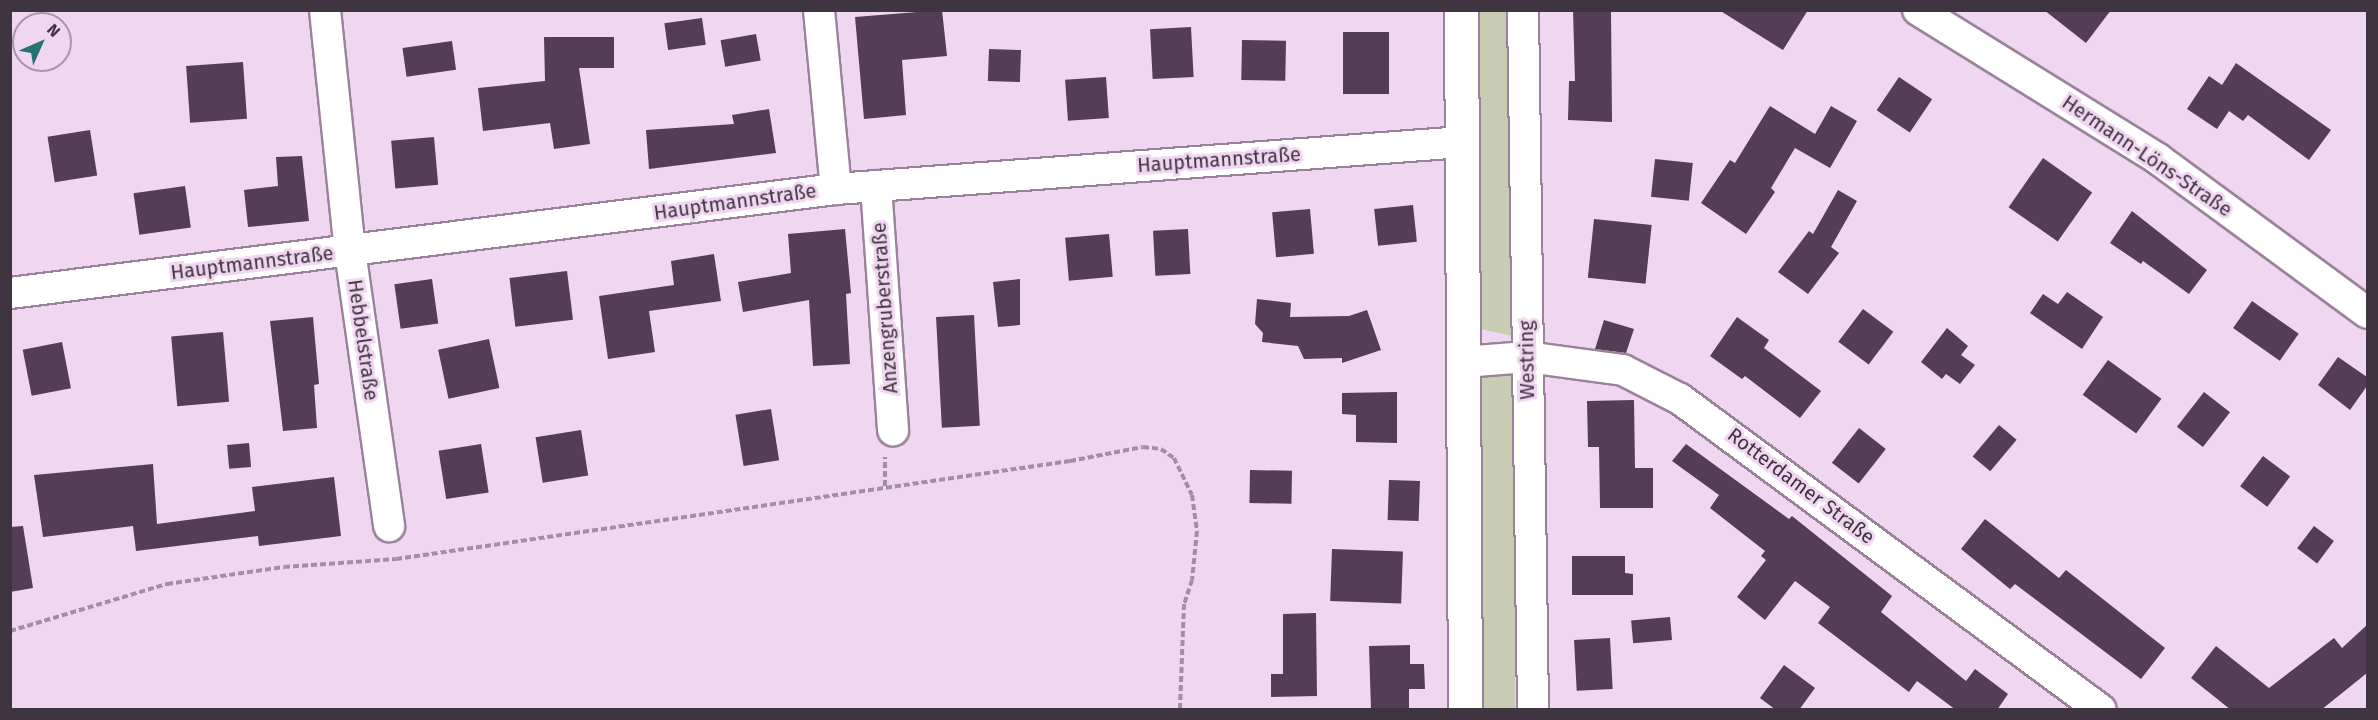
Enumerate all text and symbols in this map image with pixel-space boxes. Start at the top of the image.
north arrow [12,12,72,72]
text: N [43,20,64,41]
street label: Hermann-Löns-Straße [2057,90,2237,222]
street label: Hauptmannstraße [1136,142,1302,178]
street label: Hauptmannstraße [652,179,818,225]
street label: Anzengruberstraße [867,222,903,394]
street label: Hauptmannstraße [169,241,335,285]
street label: Hebbelstraße [343,278,383,402]
street label: Westring [1514,320,1540,400]
street label: Rotterdamer Straße [1723,423,1879,549]

